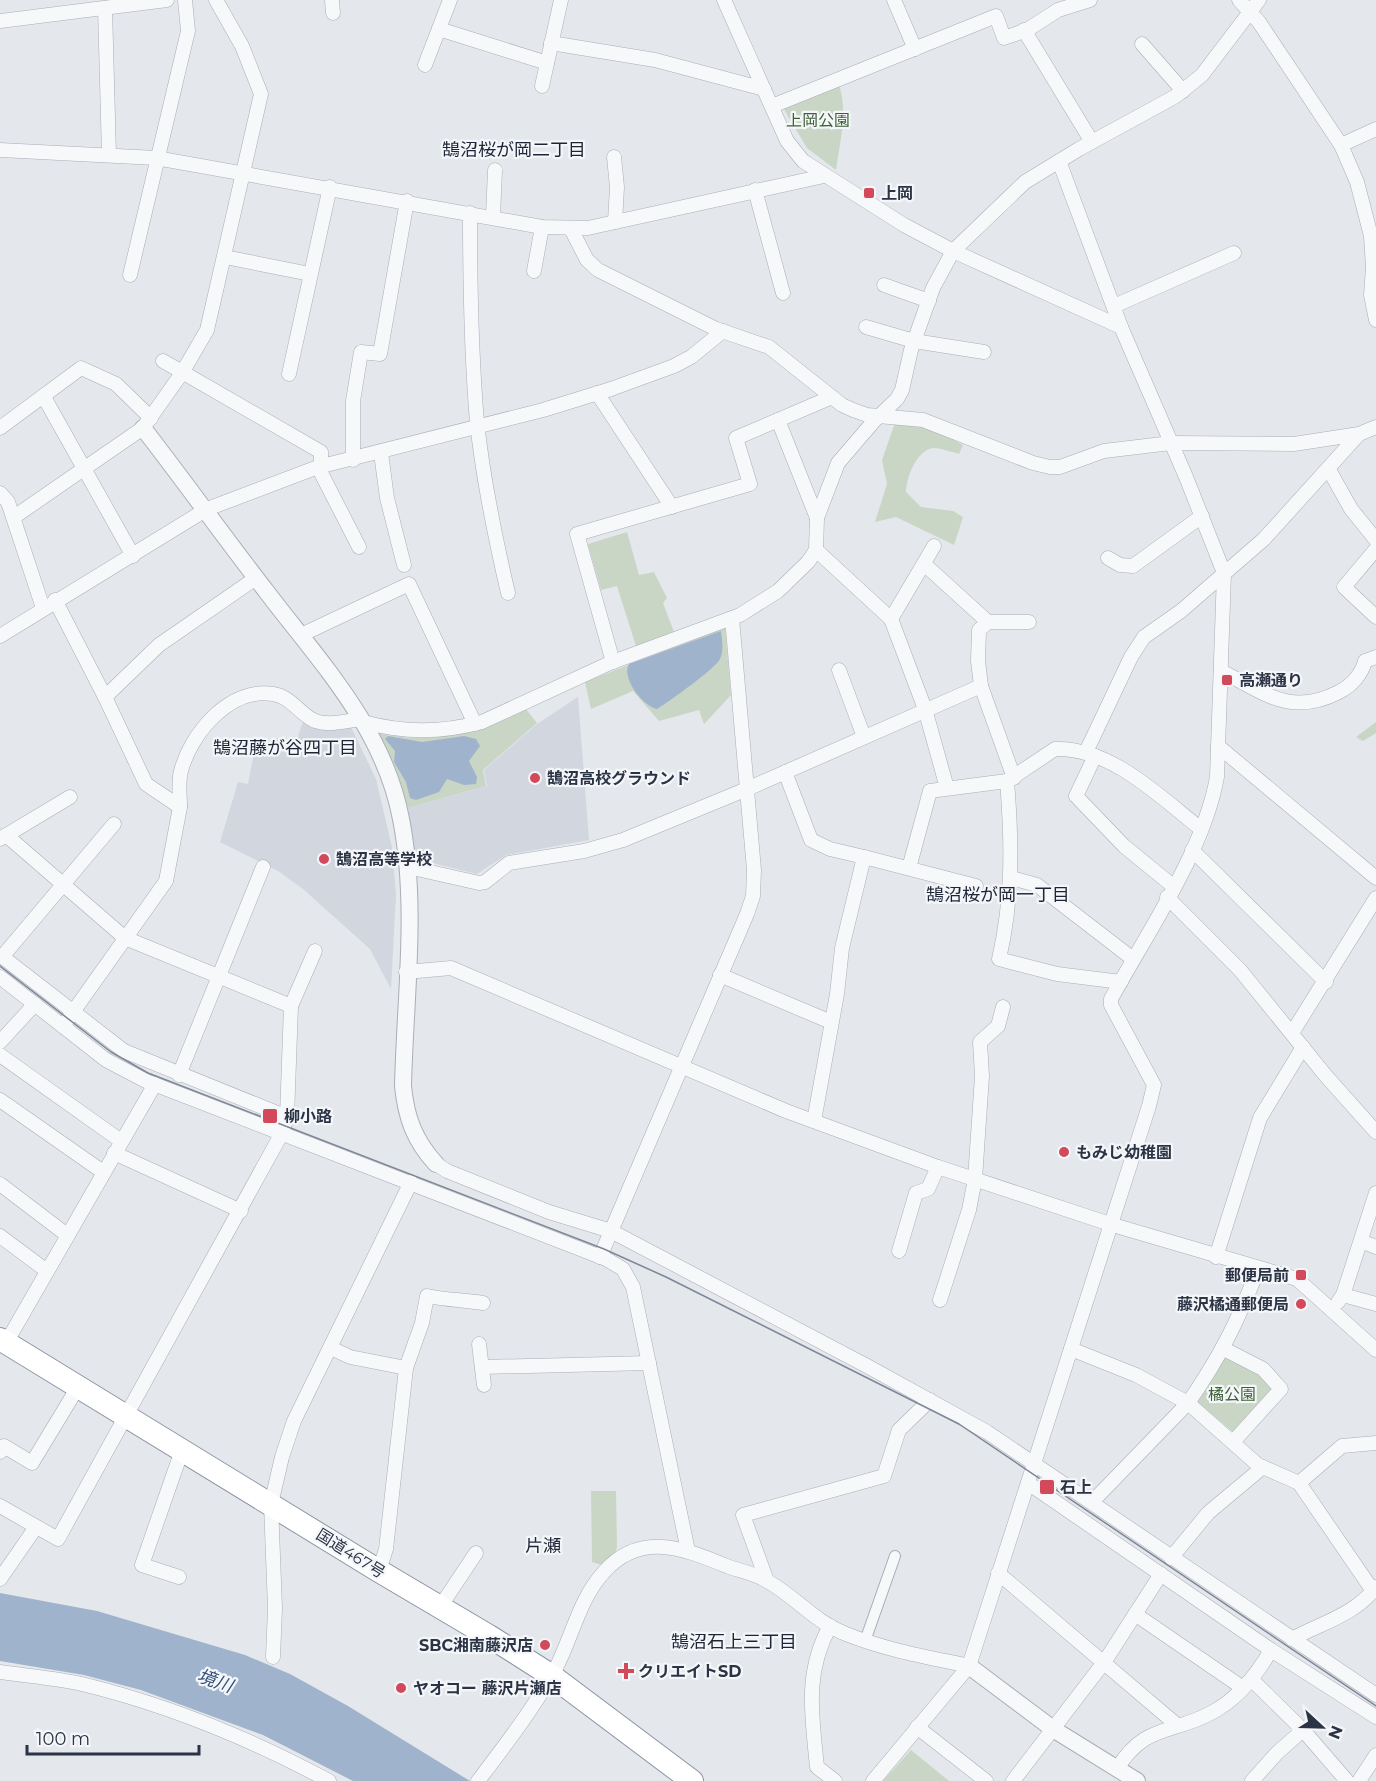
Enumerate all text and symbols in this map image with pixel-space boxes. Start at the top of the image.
park label: 上岡公園 [786,111,850,130]
district label: 鵠沼桜が岡二丁目 [442,139,586,161]
place label: 上岡 [881,184,913,203]
marker: 上岡 [862,186,876,200]
place label: 高瀬通り [1239,671,1303,690]
marker: 高瀬通り [1220,673,1234,687]
district label: 鵠沼藤が谷四丁目 [213,737,357,759]
place label: 鵠沼高校グラウンド [547,769,691,788]
marker: 鵠沼高校グラウンド [528,771,542,785]
place label: 鵠沼高等学校 [336,850,432,869]
marker: 鵠沼高等学校 [317,852,331,866]
district label: 鵠沼桜が岡一丁目 [926,884,1070,906]
marker: 柳小路 [261,1107,279,1125]
place label: 柳小路 [284,1107,332,1126]
place label: もみじ幼稚園 [1076,1143,1172,1162]
marker: もみじ幼稚園 [1057,1145,1071,1159]
place label: 郵便局前 [1225,1266,1289,1285]
marker: 郵便局前 [1294,1268,1308,1282]
place label: 藤沢橘通郵便局 [1177,1295,1289,1314]
marker: 藤沢橘通郵便局 [1294,1297,1308,1311]
park label: 橘公園 [1208,1385,1256,1404]
marker: 石上 [1038,1478,1056,1496]
place label: 石上 [1060,1478,1092,1497]
street label: 国道467号 [313,1525,389,1582]
district label: 片瀬 [525,1535,561,1557]
district label: 鵠沼石上三丁目 [671,1631,797,1653]
place label: SBC湘南藤沢店 [419,1636,533,1655]
marker: SBC湘南藤沢店 [538,1638,552,1652]
place label: クリエイトSD [638,1662,741,1681]
marker: クリエイトSD [619,1664,633,1678]
water label: 境川 [194,1665,237,1698]
place label: ヤオコー 藤沢片瀬店 [413,1679,562,1698]
marker: ヤオコー 藤沢片瀬店 [394,1681,408,1695]
north arrow [1292,1697,1352,1757]
scale bar [27,1718,200,1756]
text: N [1324,1723,1347,1742]
text: 100 m [36,1728,90,1750]

